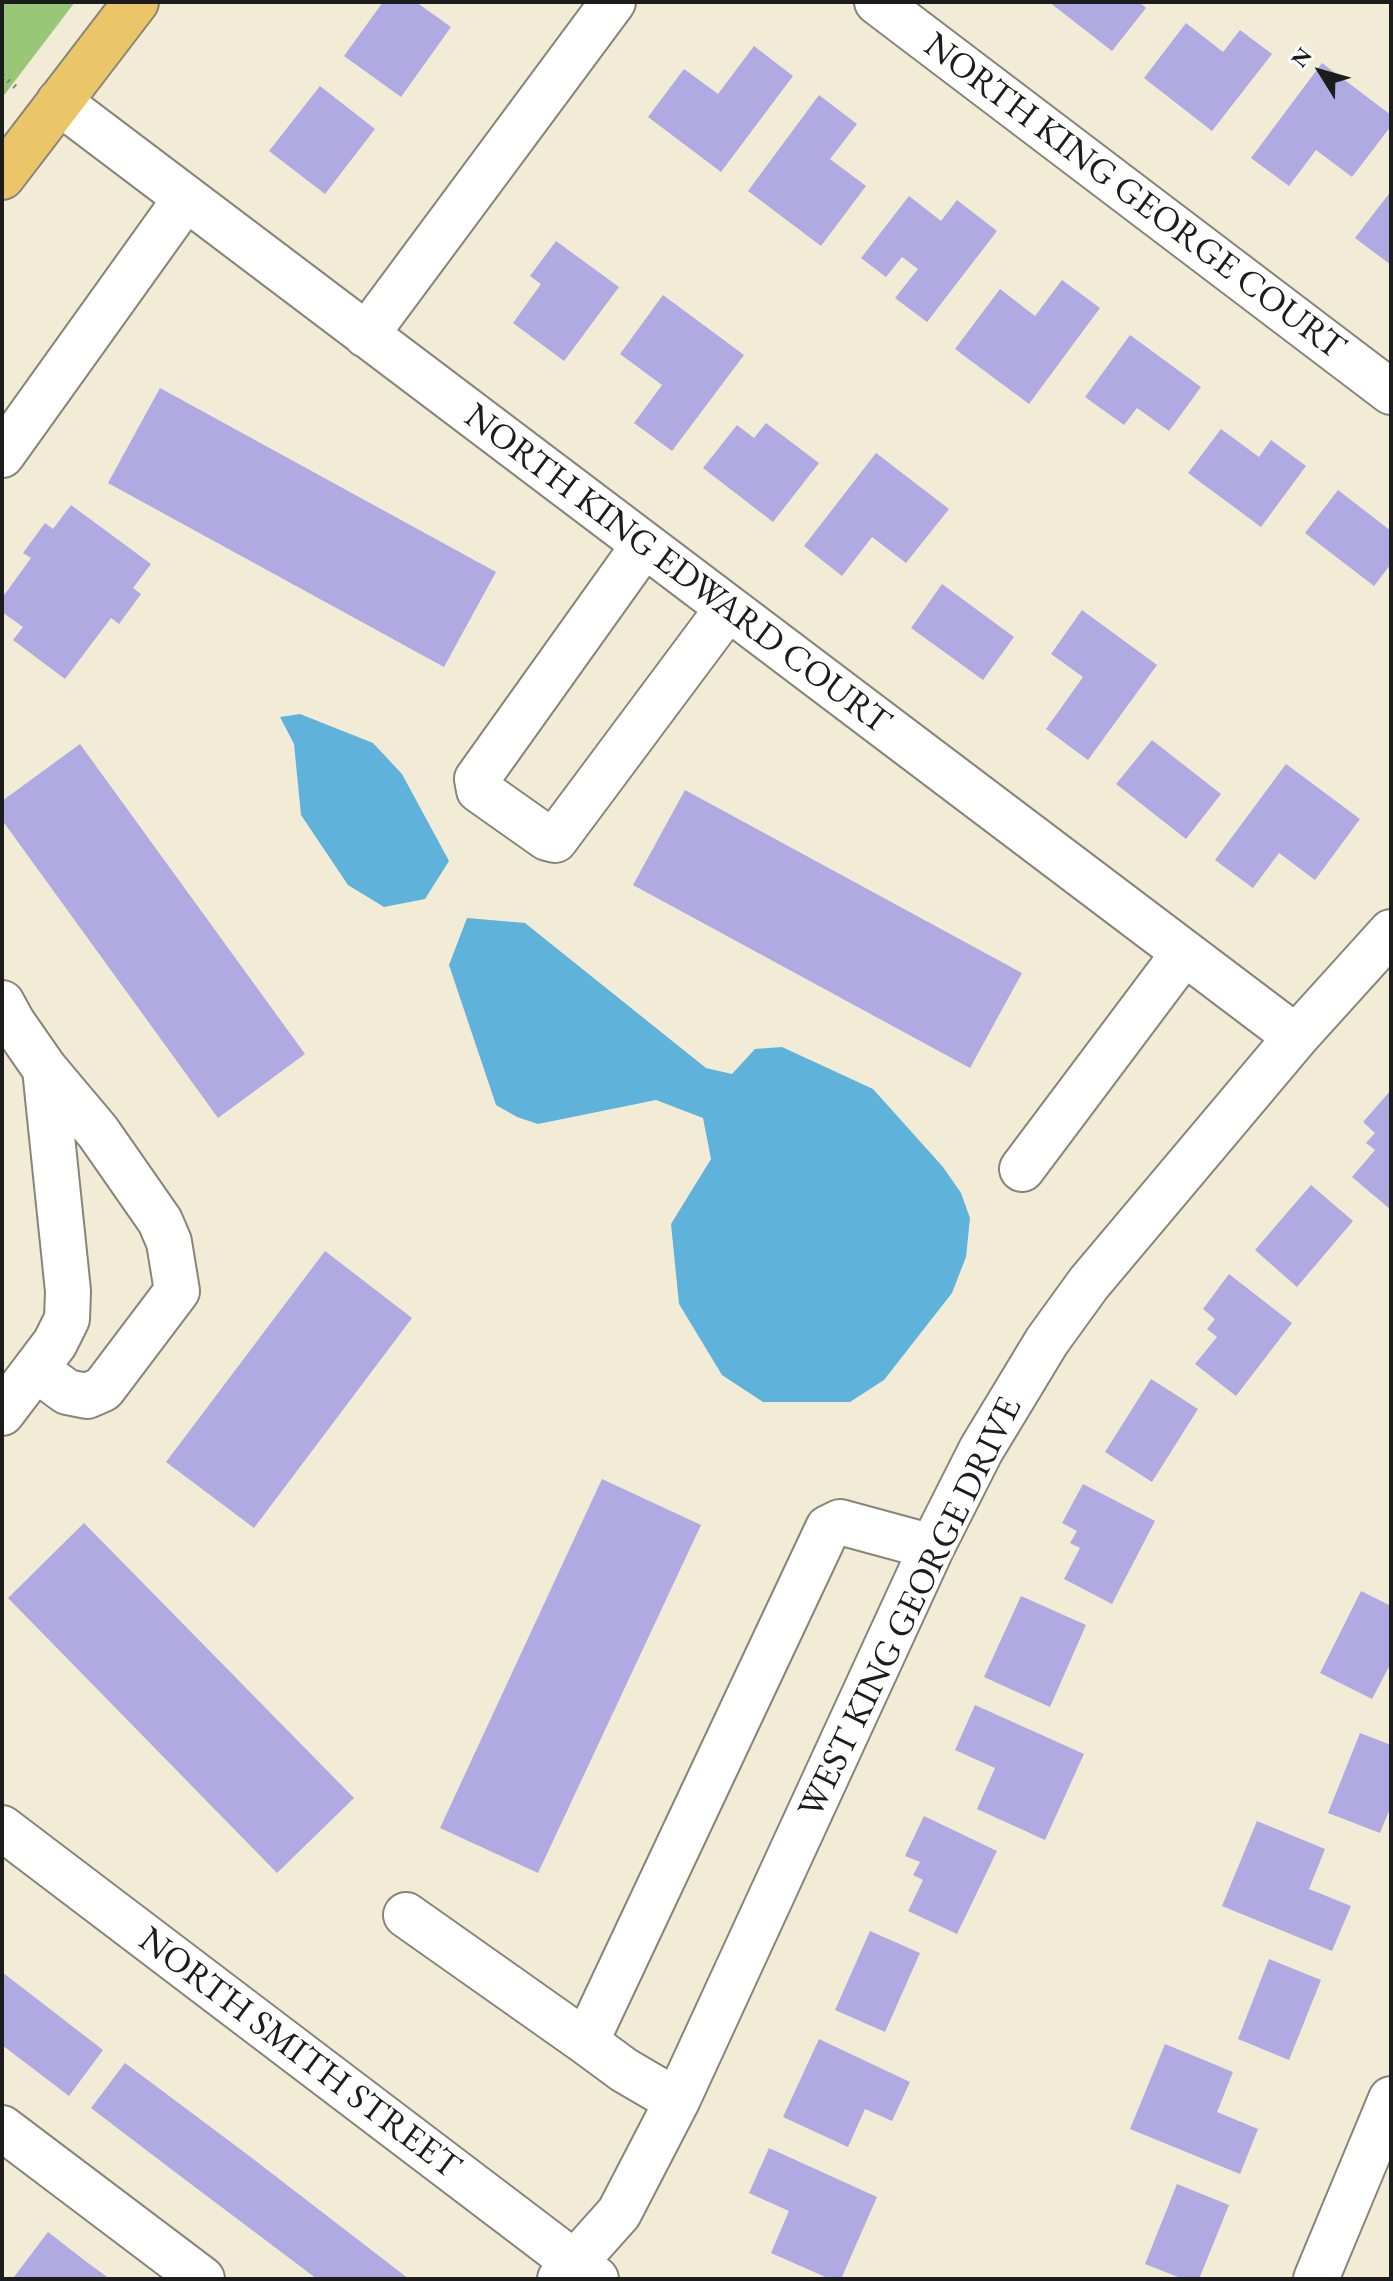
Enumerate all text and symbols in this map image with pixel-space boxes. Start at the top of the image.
street label: NORTH KING GEORGE COURT [915,24,1353,370]
north arrow [1281,32,1361,112]
street label: NORTH KING EDWARD COURT [455,396,899,744]
street label: WEST KING GEORGE DRIVE [790,1390,1032,1826]
street label: NORTH SMITH STREET [130,1919,468,2189]

